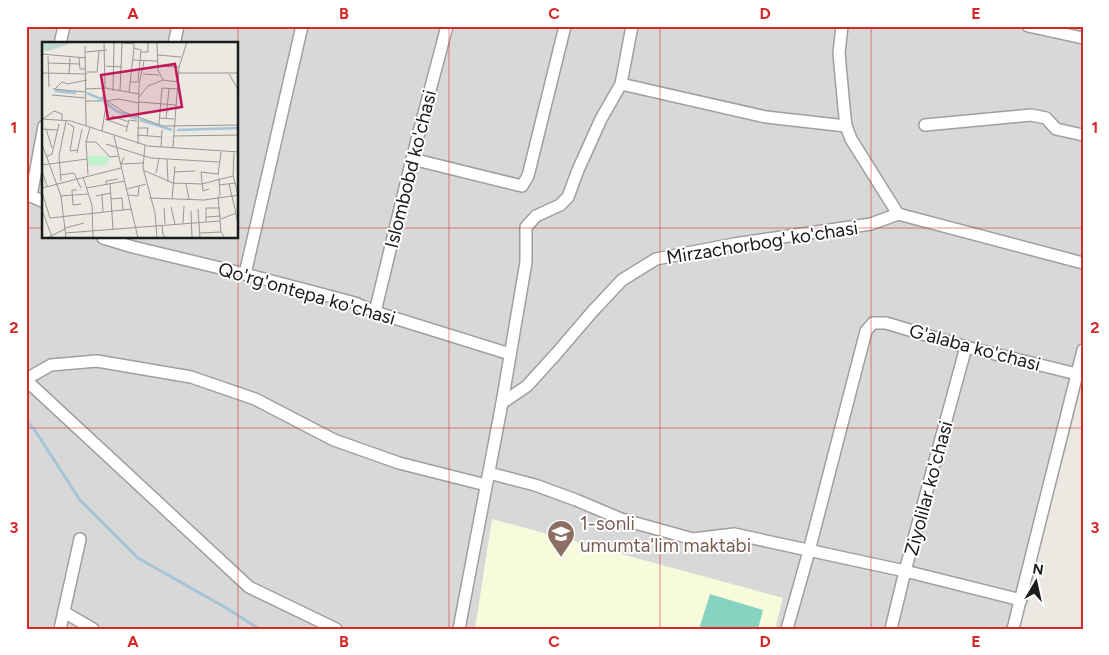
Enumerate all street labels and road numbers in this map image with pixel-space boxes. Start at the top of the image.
street label: Islombobd ko'chasi [380,88,441,251]
street label: Mirzachorbog' ko'chasi [665,216,860,269]
street label: Qo'rg'ontepa ko'chasi [216,257,398,330]
street label: G'alaba ko'chasi [907,319,1043,376]
street label: Ziyolilar ko'chasi [899,418,958,558]

